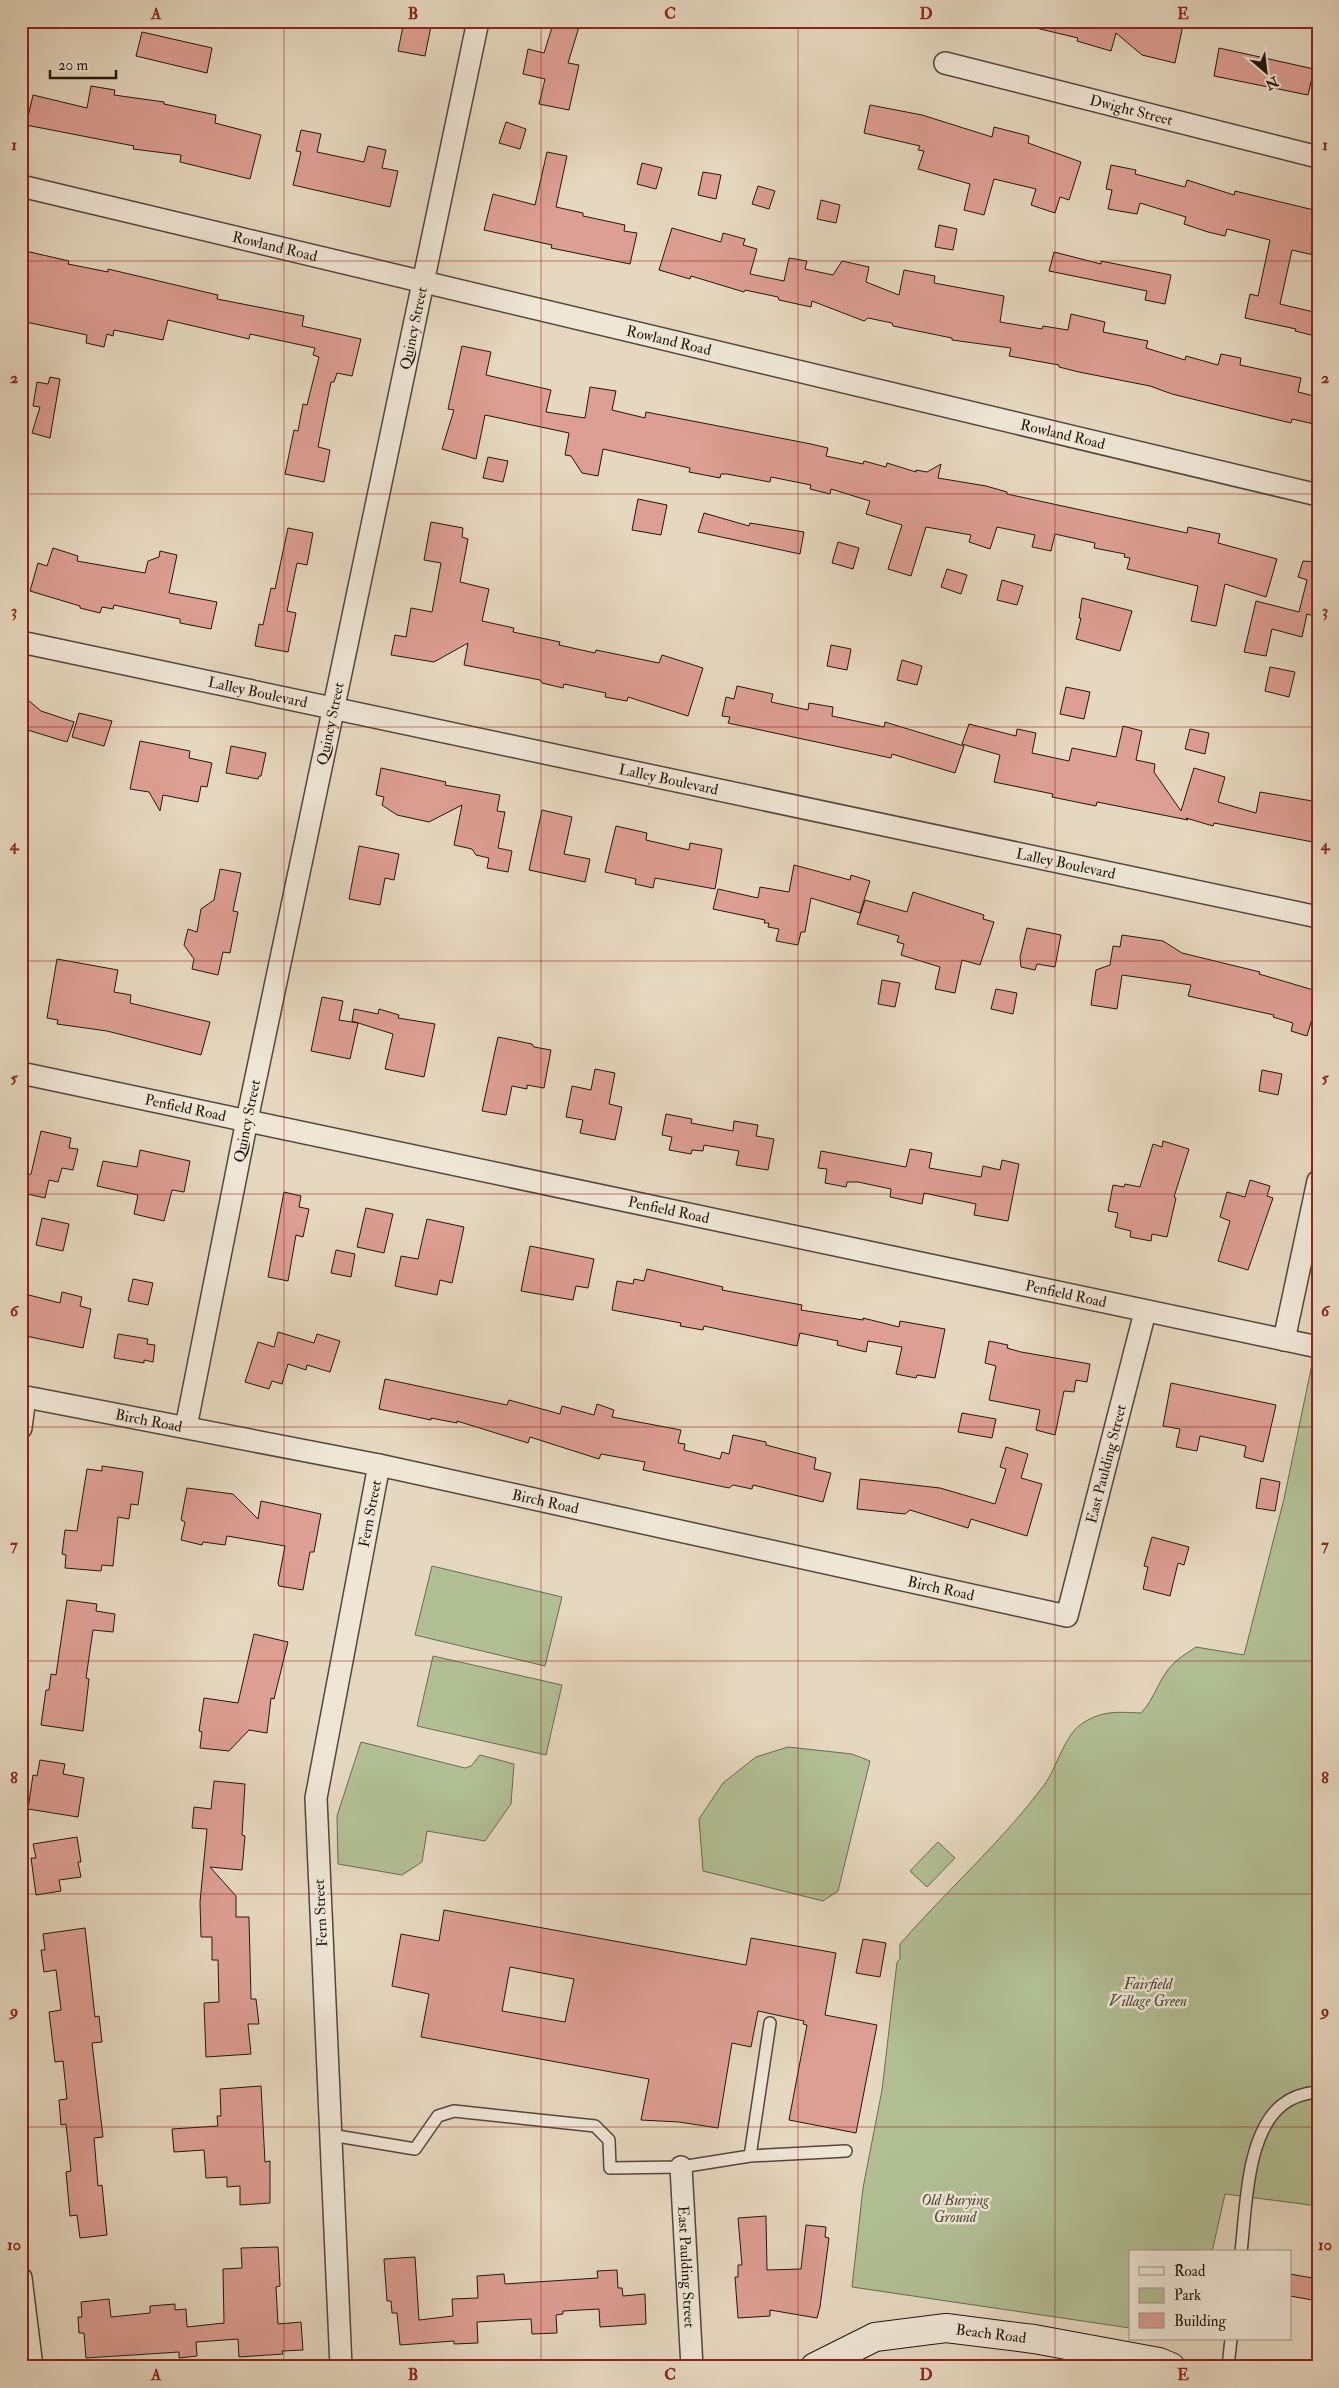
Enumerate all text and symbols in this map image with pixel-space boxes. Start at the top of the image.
text: A [150,4,162,24]
text: B [408,4,418,24]
text: C [664,4,676,24]
text: D [919,4,933,24]
text: E [1177,4,1189,24]
scale bar [50,48,116,80]
north arrow [1242,48,1292,98]
text: 20 m [58,56,88,75]
text: N [1262,72,1282,94]
street label: Dwight Street [1088,90,1175,130]
text: 1 [11,135,17,155]
text: 1 [1322,135,1328,155]
street label: Rowland Road [231,227,320,266]
street label: Quincy Street [395,285,431,371]
street label: Rowland Road [625,321,714,360]
text: 2 [10,368,18,388]
text: 2 [1321,368,1329,388]
street label: Rowland Road [1019,415,1108,454]
text: 3 [11,601,17,621]
text: 3 [1322,601,1328,621]
street label: Lalley Boulevard [206,672,310,712]
street label: Quincy Street [312,680,348,767]
street label: Lalley Boulevard [617,760,721,799]
text: 4 [9,835,20,855]
text: 4 [1320,835,1331,855]
street label: Lalley Boulevard [1014,844,1118,883]
text: 5 [10,1068,18,1088]
text: 5 [1321,1068,1329,1088]
street label: Quincy Street [229,1078,265,1164]
street label: Penfield Road [143,1090,228,1126]
street label: Penfield Road [626,1192,712,1228]
street label: Penfield Road [1024,1276,1109,1312]
text: 6 [10,1301,20,1321]
text: 6 [1321,1301,1331,1321]
street label: East Paulding Street [1082,1402,1130,1525]
street label: Birch Road [114,1405,184,1436]
street label: Fern Street [354,1478,385,1549]
street label: Birch Road [510,1485,581,1518]
text: 7 [10,1535,18,1555]
text: 7 [1321,1535,1329,1555]
street label: Birch Road [906,1572,977,1605]
text: 8 [10,1768,18,1788]
text: 8 [1321,1768,1329,1788]
street label: Fern Street [310,1878,332,1947]
park label: Fairfield Village Green [1109,1975,1187,2011]
text: 9 [8,2001,18,2021]
text: 9 [1319,2001,1329,2021]
park label: Old Burying Ground [921,2191,990,2227]
street label: East Paulding Street [674,2205,699,2329]
text: 10 [7,2235,21,2255]
text: 10 [1318,2235,1332,2255]
legend [1129,2250,1292,2340]
text: Road [1174,2262,1206,2281]
text: Park [1174,2286,1201,2305]
text: Building [1174,2312,1226,2331]
street label: Beach Road [955,2320,1028,2348]
text: A [150,2365,162,2385]
text: B [408,2365,418,2385]
text: C [664,2365,676,2385]
text: D [919,2365,933,2385]
text: E [1177,2365,1189,2385]

